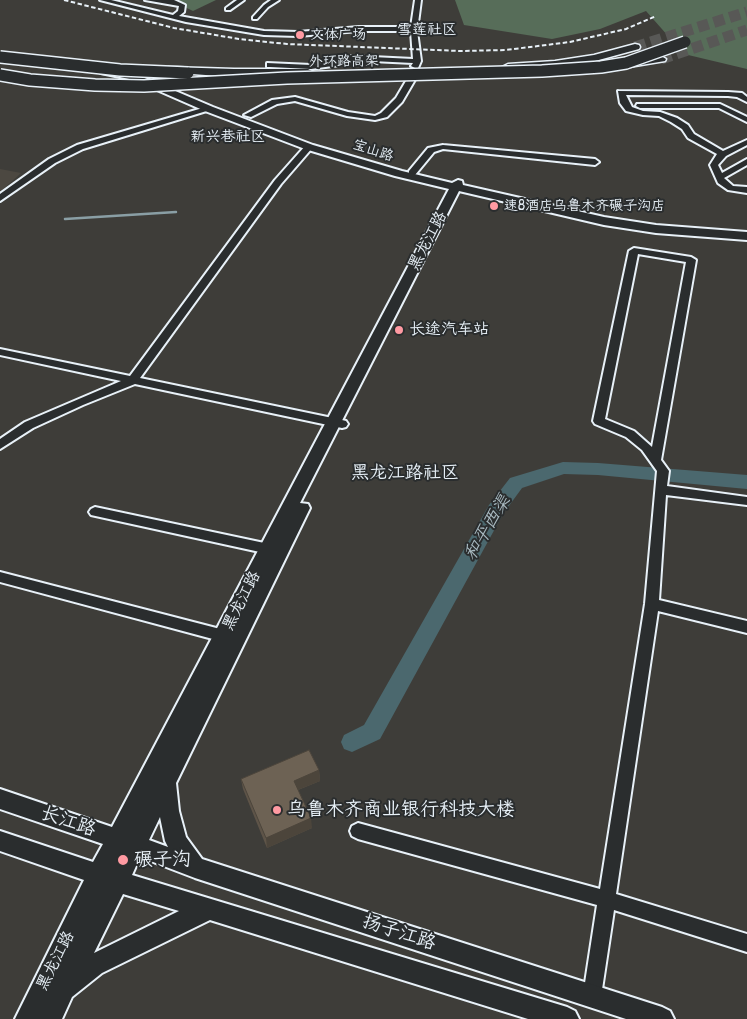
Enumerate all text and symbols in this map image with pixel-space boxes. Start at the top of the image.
district label: 雪莲社区 [397,21,457,39]
place label: 文体广场 [310,27,366,43]
marker: 文体广场 [294,29,306,41]
street label: 外环路高架 [309,53,379,71]
district label: 新兴巷社区 [191,128,265,146]
street label: 宝山路 [350,137,396,165]
place label: 速8酒店乌鲁木齐碾子沟店 [504,198,665,214]
marker: 速8酒店乌鲁木齐碾子沟店 [488,200,500,212]
street label: 黑龙江路 [405,208,451,274]
place label: 长途汽车站 [409,320,489,340]
marker: 长途汽车站 [393,324,405,336]
district label: 黑龙江路社区 [351,462,459,484]
water label: 和平西渠 [460,492,516,564]
street label: 黑龙江路 [219,568,265,634]
place label: 乌鲁木齐商业银行科技大楼 [287,799,515,821]
street label: 长江路 [37,802,99,842]
marker: 乌鲁木齐商业银行科技大楼 [271,804,283,816]
place label: 碾子沟 [134,849,191,871]
marker: 碾子沟 [116,853,130,867]
street label: 扬子江路 [359,910,439,956]
street label: 黑龙江路 [33,928,79,994]

